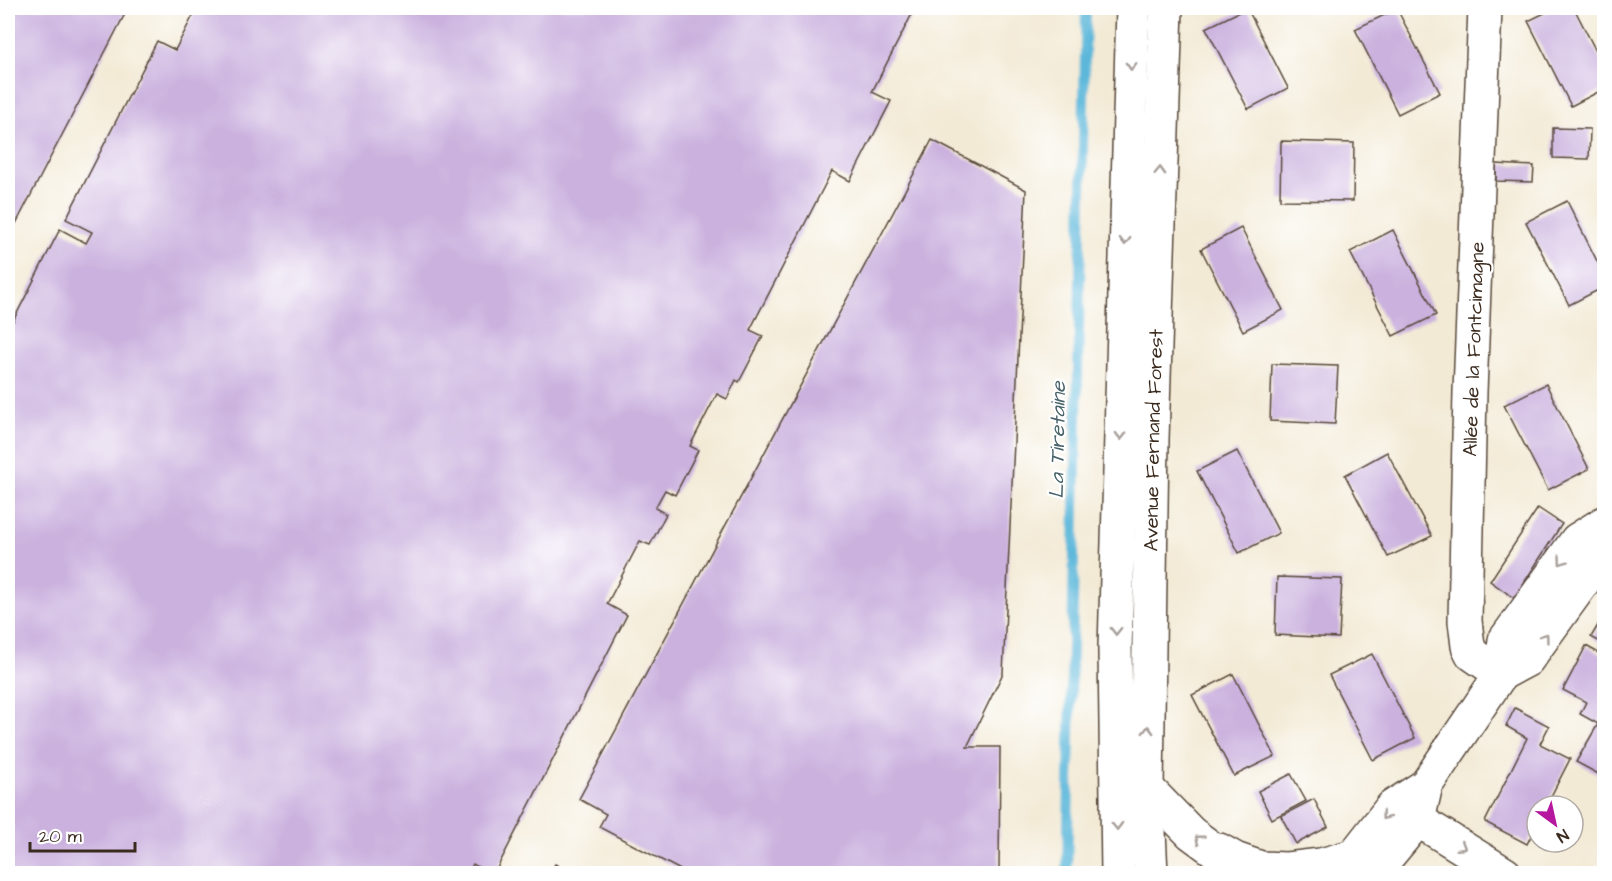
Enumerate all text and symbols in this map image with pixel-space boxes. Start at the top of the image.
one-way arrow [1124,61,1137,70]
one-way arrow [1154,167,1167,176]
one-way arrow [1119,237,1132,246]
street label: Allée de la Fontcimagne [1456,241,1493,457]
street label: Avenue Fernand Forest [1137,329,1171,552]
water label: La Tiretaine [1042,380,1073,499]
one-way arrow [1114,432,1127,441]
one-way arrow [1558,554,1569,565]
one-way arrow [1109,627,1122,636]
one-way arrow [1537,632,1548,643]
one-way arrow [1142,725,1154,734]
north arrow [1525,794,1585,854]
one-way arrow [1382,809,1393,820]
scale bar [30,815,135,853]
one-way arrow [1111,822,1124,831]
text: 20 m [39,824,82,849]
text: N [1552,824,1573,848]
one-way arrow [1194,835,1205,846]
one-way arrow [1456,839,1466,851]

